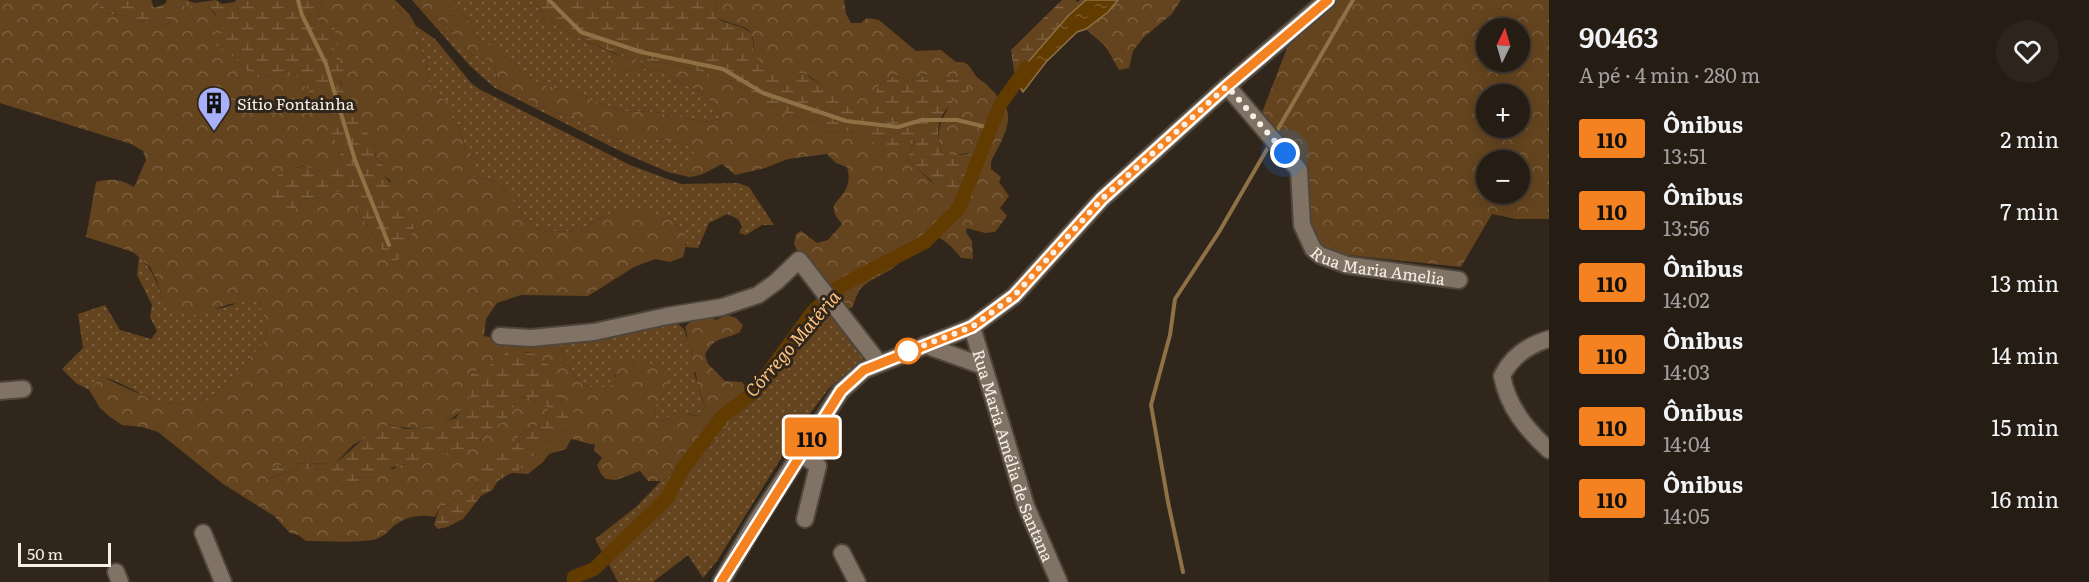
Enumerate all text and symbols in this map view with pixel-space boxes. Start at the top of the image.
text: 90463 [1579,15,1659,57]
north arrow [1476,18,1530,72]
map controls [1476,18,1530,204]
button: heart [1996,20,2059,83]
text: A pé · 4 min · 280 m [1579,59,1760,89]
button: + [1476,84,1530,138]
building icon: Sítio Fontainha [196,85,232,132]
place label: Sítio Fontainha [237,91,355,115]
text: Ônibus [1663,107,1743,140]
text: 2 min [2000,122,2059,155]
text: 110 [1597,123,1627,154]
your location [1270,138,1300,168]
text: 13:51 [1663,140,1707,170]
button: − [1476,150,1530,204]
text: Ônibus [1663,179,1743,212]
text: 7 min [2000,194,2059,227]
text: 110 [1597,195,1627,226]
text: 13:56 [1663,212,1710,242]
street label: Rua Maria Amelia [1306,240,1447,290]
text: Ônibus [1663,251,1743,284]
text: 13 min [1990,266,2059,299]
text: 110 [1597,267,1627,298]
water label: Córrego Matéria [738,283,847,402]
text: 14:02 [1663,284,1710,314]
text: Ônibus [1663,323,1743,356]
unlabelled marker [895,338,921,364]
text: 14 min [1991,338,2059,371]
text: 110 [1597,339,1627,370]
street label: Rua Maria Amélia de Santana [967,346,1061,565]
text: 14:03 [1663,356,1710,386]
text: Ônibus [1663,395,1743,428]
text: 15 min [1991,410,2059,443]
text: 110 [1597,411,1627,442]
line badge: 110 [778,418,846,456]
text: 110 [797,422,827,453]
text: 14:04 [1663,428,1711,458]
text: Ônibus [1663,467,1743,500]
text: 16 min [1991,482,2059,515]
text: 110 [1597,483,1627,514]
text: 14:05 [1663,500,1710,530]
scale bar [18,540,111,568]
text: 50 m [27,541,63,565]

